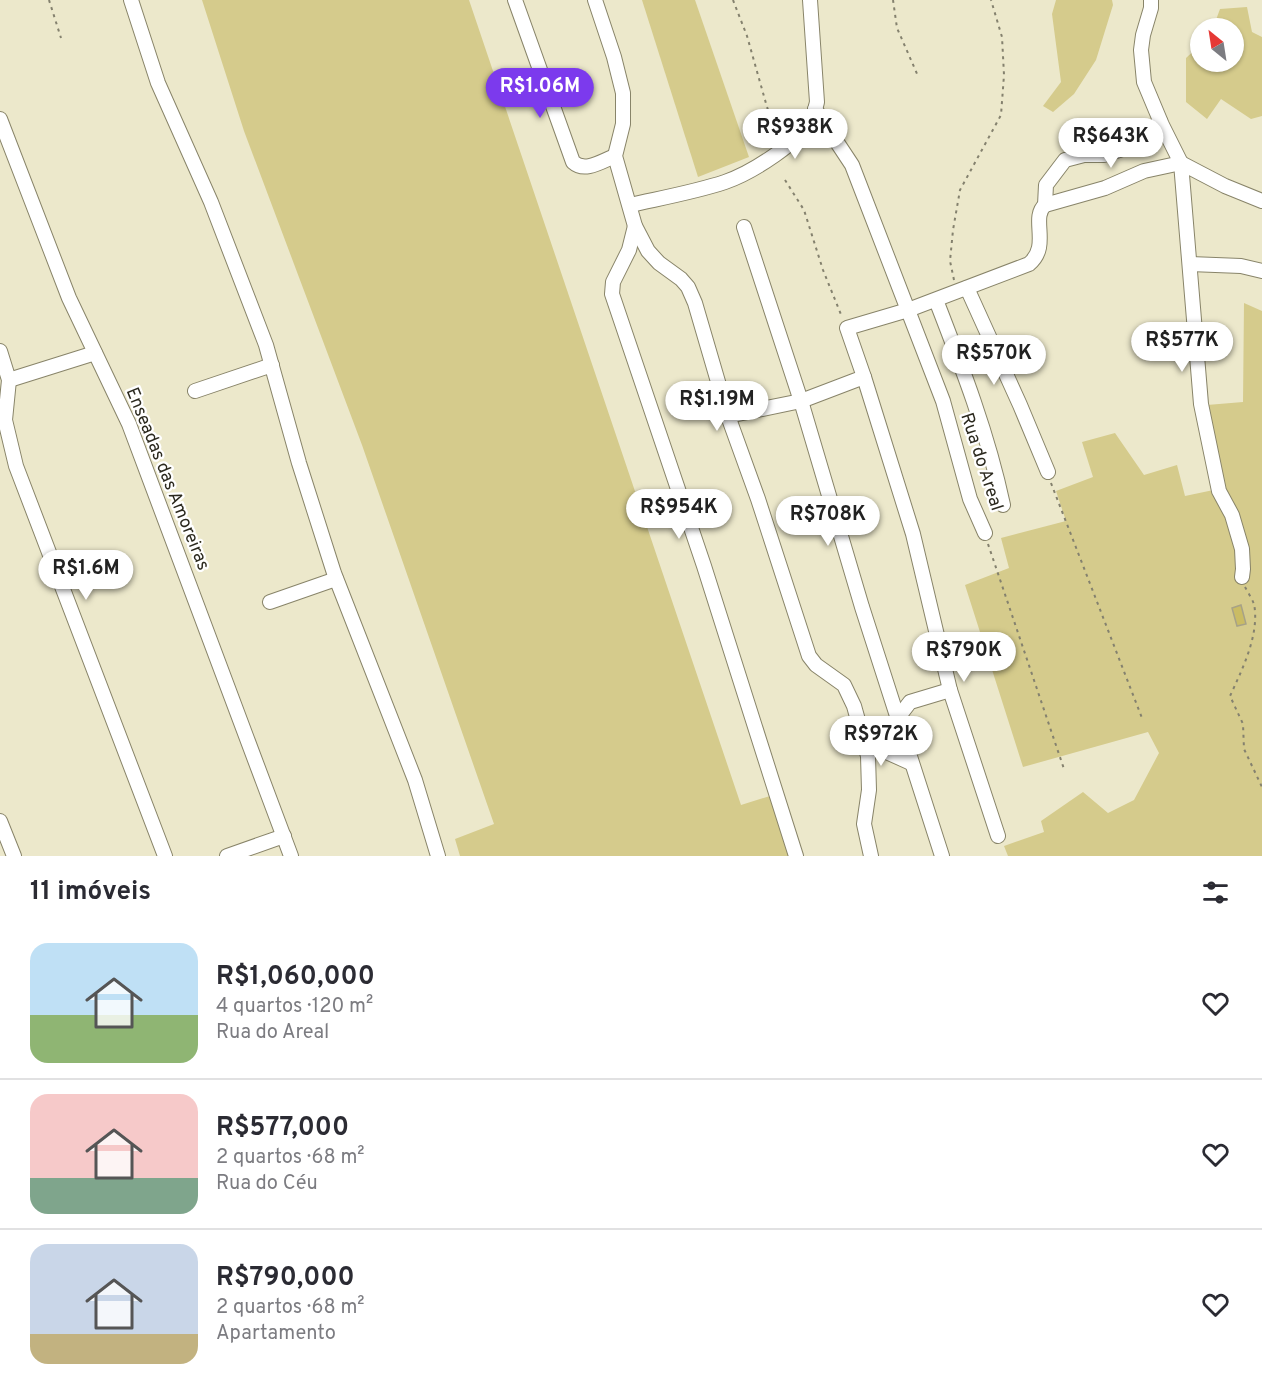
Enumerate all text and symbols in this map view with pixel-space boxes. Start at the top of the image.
north arrow [1190,18,1244,72]
map controls [1190,18,1244,72]
pin: R$1.06M [485,68,595,119]
text: R$1.06M [500,74,580,100]
pin: R$938K [746,109,844,160]
text: R$938K [757,115,833,141]
pin: R$643K [1062,118,1160,169]
text: R$643K [1072,124,1150,150]
pin: R$577K [1133,322,1231,373]
text: R$577K [1145,328,1219,354]
pin: R$570K [945,335,1043,386]
text: R$570K [956,341,1032,367]
pin: R$1.19M [662,381,772,432]
street label: Enseadas das Amoreiras [120,384,214,574]
text: R$1.19M [679,387,755,413]
street label: Rua do Areal [954,410,1008,514]
pin: R$954K [630,489,728,540]
text: R$954K [640,495,718,521]
pin: R$708K [779,496,877,547]
text: R$708K [790,502,866,528]
pin: R$1.6M [37,550,135,601]
text: R$1.6M [52,556,120,582]
pin: R$790K [915,632,1013,683]
text: R$790K [926,638,1002,664]
pin: R$972K [832,716,930,767]
text: R$972K [844,722,918,748]
text: 11 imóveis [30,876,151,909]
icon: filters [1199,876,1232,909]
text: R$1,060,000 [216,961,375,994]
icon: home [78,967,150,1039]
icon: heart [1199,987,1232,1020]
text: 4 quartos · 120 m² [216,994,373,1020]
text: Rua do Areal [216,1020,329,1046]
text: R$577,000 [216,1112,349,1145]
icon: home [78,1118,150,1190]
icon: heart [1199,1138,1232,1171]
text: 2 quartos · 68 m² [216,1145,365,1171]
text: Rua do Céu [216,1171,318,1197]
text: R$790,000 [216,1262,355,1295]
icon: home [78,1268,150,1340]
icon: heart [1199,1288,1232,1321]
text: 2 quartos · 68 m² [216,1295,365,1321]
text: Apartamento [216,1321,336,1347]

